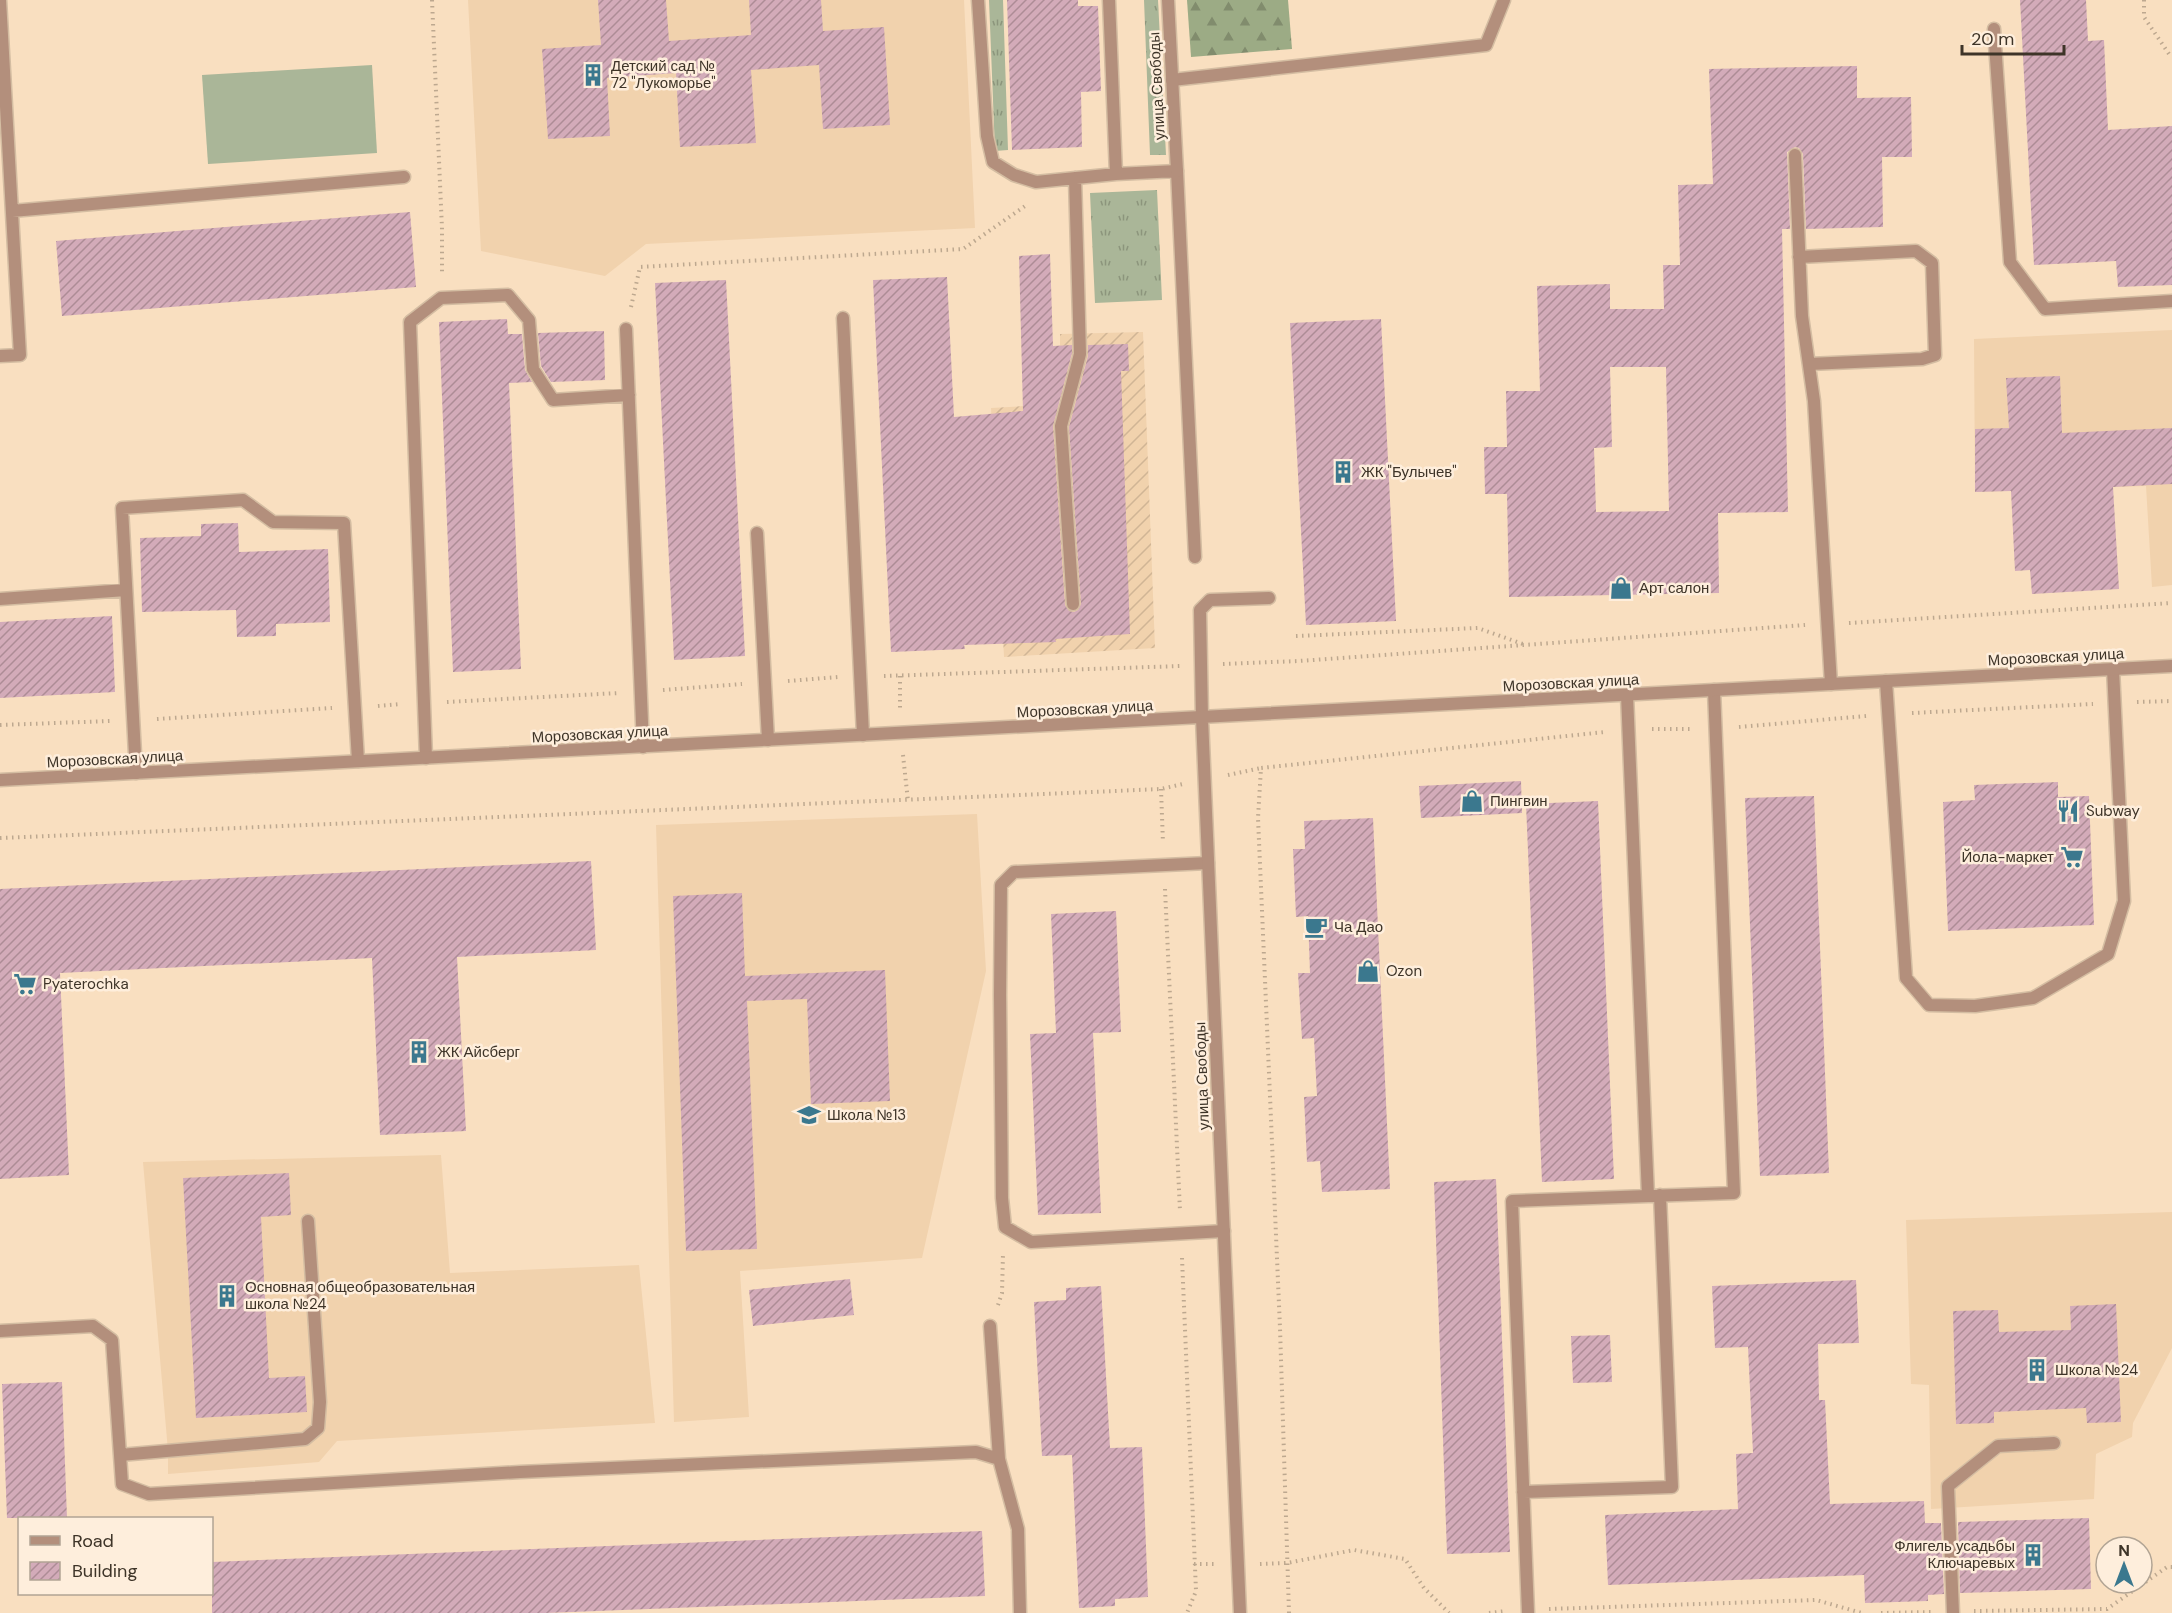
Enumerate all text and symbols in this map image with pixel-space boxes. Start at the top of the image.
scale bar [1962,18,2064,56]
text: 20 m [1971,27,2014,51]
street label: улица Свободы [1144,31,1170,141]
place label: Детский сад № 72 "Лукоморье" [611,56,716,93]
building icon: Детский сад № 72 "Лукоморье" [580,62,606,88]
building icon: ЖК "Булычев" [1330,459,1356,485]
place label: ЖК "Булычев" [1361,462,1457,482]
shop icon: Арт салон [1608,575,1634,601]
place label: Арт салон [1639,578,1709,598]
street label: Морозовская улица [1987,643,2125,671]
street label: Морозовская улица [1502,669,1640,697]
street label: Морозовская улица [1016,695,1154,723]
street label: Морозовская улица [531,720,669,748]
street label: Морозовская улица [46,745,184,773]
shop icon: Пингвин [1459,788,1485,814]
place label: Пингвин [1490,791,1548,811]
restaurant icon: Subway [2055,798,2081,824]
place label: Subway [2086,801,2141,821]
supermarket icon: Йола-маркет [2059,844,2085,870]
place label: Йола-маркет [1962,847,2054,867]
cafe icon: Ча Дао [1303,914,1329,940]
place label: Ча Дао [1334,917,1383,937]
shop icon: Ozon [1355,958,1381,984]
place label: Ozon [1386,961,1422,981]
supermarket icon: Pyaterochka [12,971,38,997]
place label: Pyaterochka [43,974,129,994]
street label: улица Свободы [1190,1022,1214,1130]
building icon: ЖК Айсберг [406,1039,432,1065]
place label: ЖК Айсберг [437,1042,521,1062]
school or university icon: Школа №13 [796,1102,822,1128]
place label: Школа №13 [827,1105,906,1125]
place label: Основная общеобразовательная школа №24 [245,1277,475,1314]
building icon: Основная общеобразовательная школа №24 [214,1283,240,1309]
building icon: Школа №24 [2024,1357,2050,1383]
place label: Школа №24 [2055,1360,2138,1380]
legend [18,1517,213,1595]
text: Road [72,1529,114,1553]
north arrow [2094,1535,2154,1595]
place label: Флигель усадьбы Ключаревых [1894,1536,2015,1573]
text: N [2118,1540,2130,1561]
building icon: Флигель усадьбы Ключаревых [2020,1542,2046,1568]
text: Building [72,1559,137,1583]

